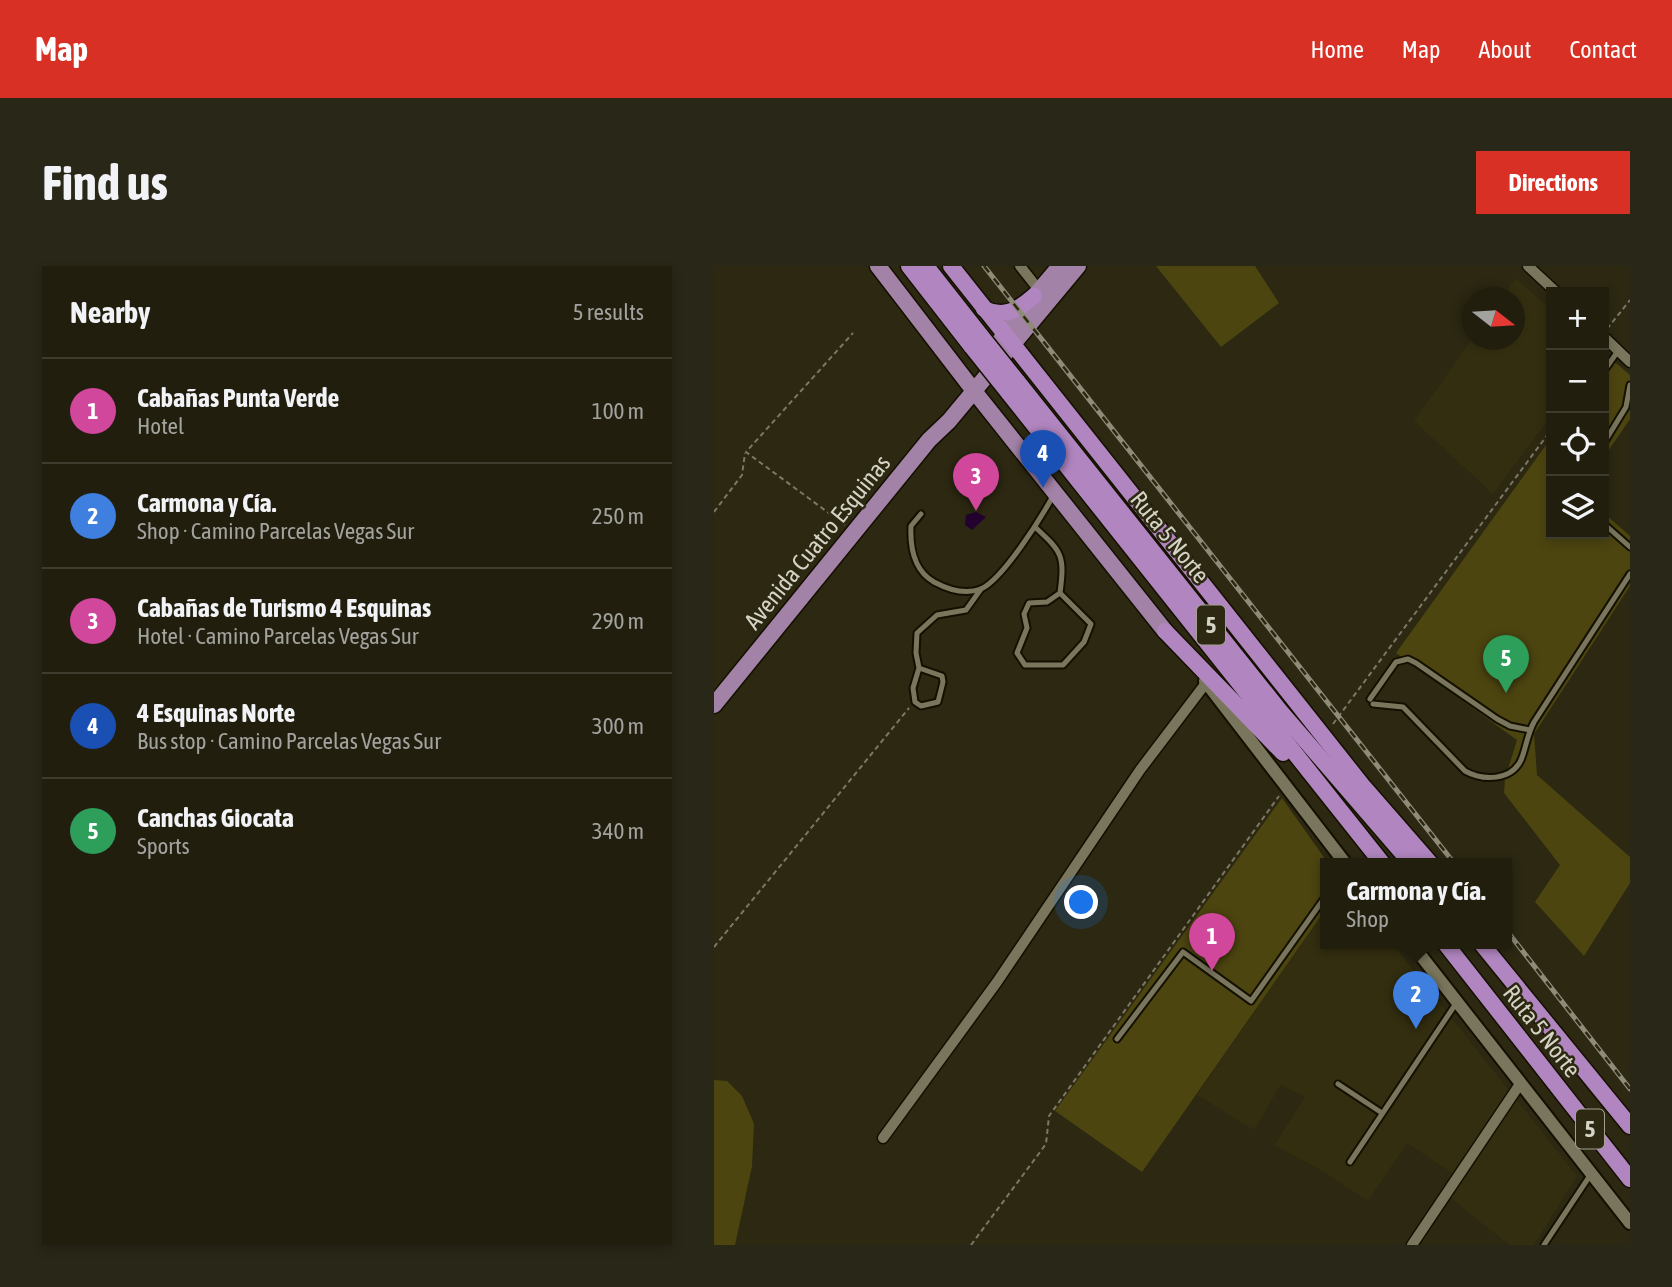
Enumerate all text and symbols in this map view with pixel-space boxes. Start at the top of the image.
text: Map [35,30,88,68]
text: Home [1310,36,1364,63]
text: Map [1402,36,1440,63]
text: About [1478,36,1531,63]
text: Contact [1569,36,1637,63]
button: Directions [1476,151,1630,214]
text: Find us [42,154,168,210]
north arrow [1462,287,1525,350]
map controls [1546,287,1609,539]
button: + [1546,287,1609,350]
text: Nearby [70,295,150,329]
text: 5 results [573,299,644,325]
button: − [1546,350,1609,413]
text: Cabañas Punta Verde [137,383,339,413]
text: 1 [88,398,98,424]
text: 100 m [592,398,644,424]
text: Hotel [137,413,184,439]
button: locate [1546,413,1609,476]
pin: 4 [1020,430,1066,488]
street label: Avenida Cuatro Esquinas [739,450,895,634]
pin: 3 [953,453,999,511]
button: layers [1546,476,1609,539]
street label: Ruta 5 Norte [1125,486,1215,588]
text: Carmona y Cía. [137,488,276,518]
text: 2 [88,503,98,529]
text: 250 m [592,503,644,529]
text: Shop · Camino Parcelas Vegas Sur [137,518,414,544]
text: Cabañas de Turismo 4 Esquinas [137,593,431,623]
road number: 5 [1197,606,1225,644]
text: 3 [88,608,98,634]
text: 290 m [592,608,644,634]
text: Hotel · Camino Parcelas Vegas Sur [137,623,419,649]
pin: 5 [1483,635,1529,693]
text: 4 Esquinas Norte [137,698,295,728]
text: 4 [88,713,98,739]
text: 300 m [592,713,644,739]
text: Bus stop · Camino Parcelas Vegas Sur [137,728,441,754]
text: Canchas Giocata [137,803,294,833]
text: 5 [88,818,98,844]
text: 340 m [592,818,644,844]
text: Sports [137,833,190,859]
popup [1320,858,1512,949]
text: Carmona y Cía. [1346,876,1486,906]
your location [1064,885,1098,919]
text: Shop [1346,906,1389,932]
pin: 1 [1189,913,1235,971]
pin: 2 [1393,971,1439,1029]
street label: Ruta 5 Norte [1498,980,1586,1082]
road number: 5 [1576,1110,1604,1149]

